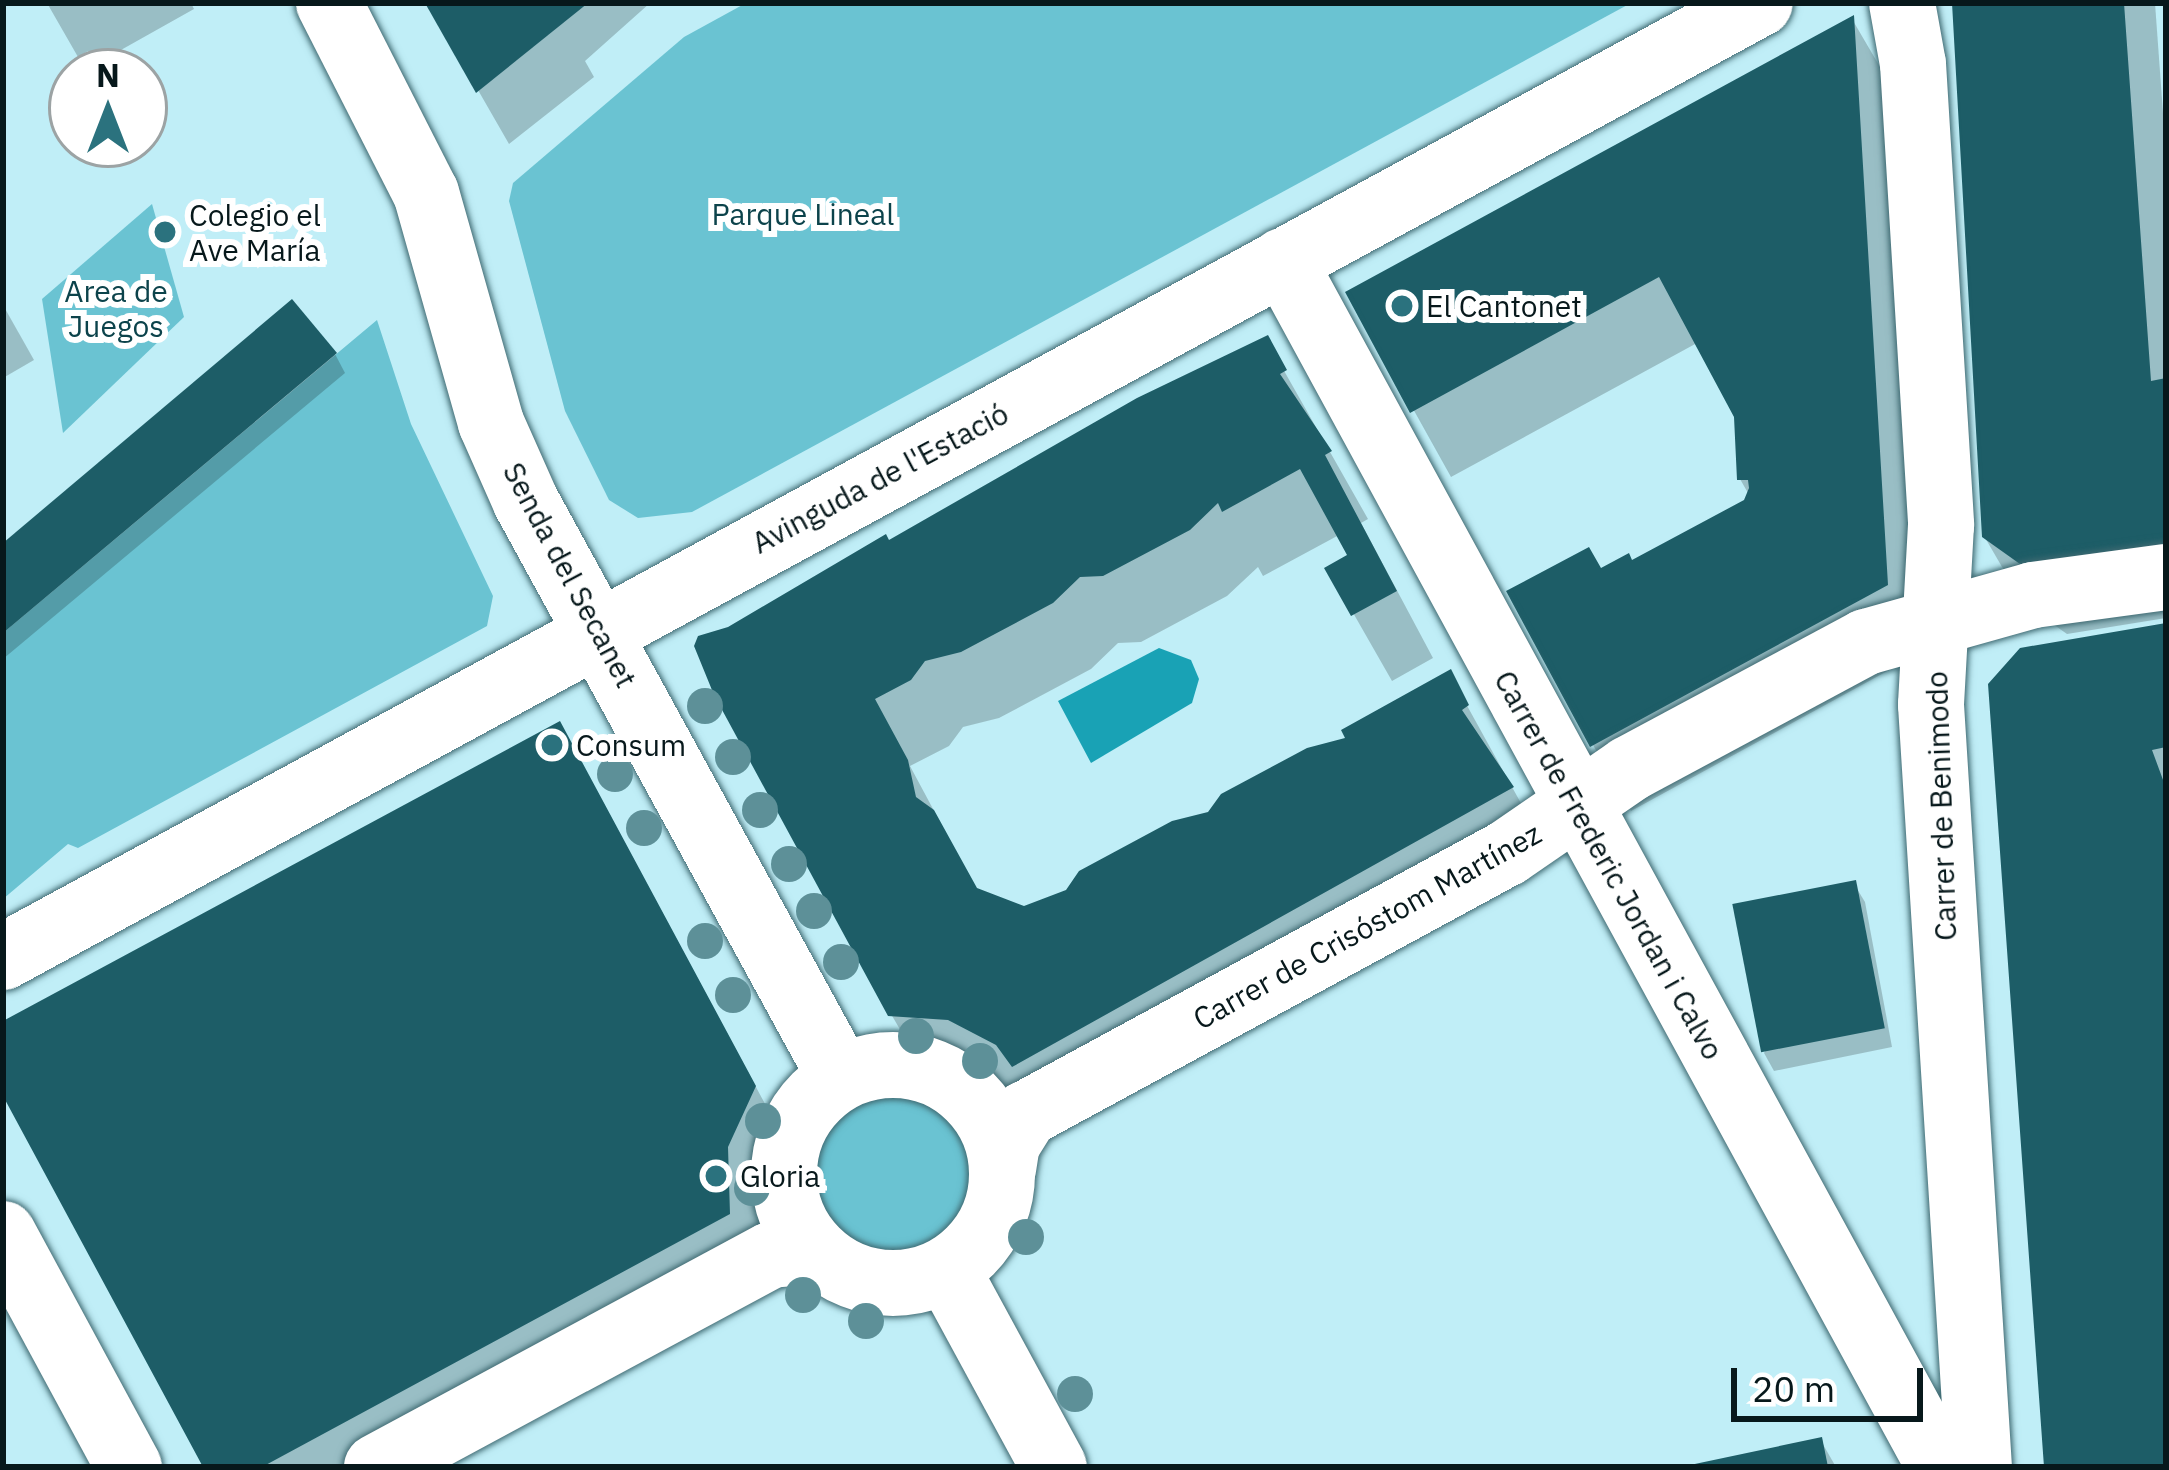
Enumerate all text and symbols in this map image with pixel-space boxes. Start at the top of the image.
north arrow [48,48,168,168]
text: N [96,53,120,96]
park label: Parque Lineal [712,196,894,232]
place label: Colegio el Ave María [189,197,321,268]
marker: Colegio el Ave María [152,219,178,245]
park label: Area de Juegos [64,273,168,344]
place label: El Cantonet [1426,288,1582,324]
marker: El Cantonet [1389,293,1415,319]
street label: Avinguda de l'Estació [746,395,1014,561]
street label: Senda del Secanet [496,456,644,694]
street label: Carrer de Frederic Jordan i Calvo [1487,664,1731,1066]
street label: Carrer de Benimodo [1918,671,1964,941]
place label: Consum [576,727,686,763]
marker: Consum [539,732,565,758]
street label: Carrer de Crisóstom Martínez [1187,815,1547,1037]
place label: Gloria [740,1158,820,1194]
marker: Gloria [703,1163,729,1189]
scale bar [1737,1344,1929,1418]
text: 20 m [1752,1365,1835,1412]

